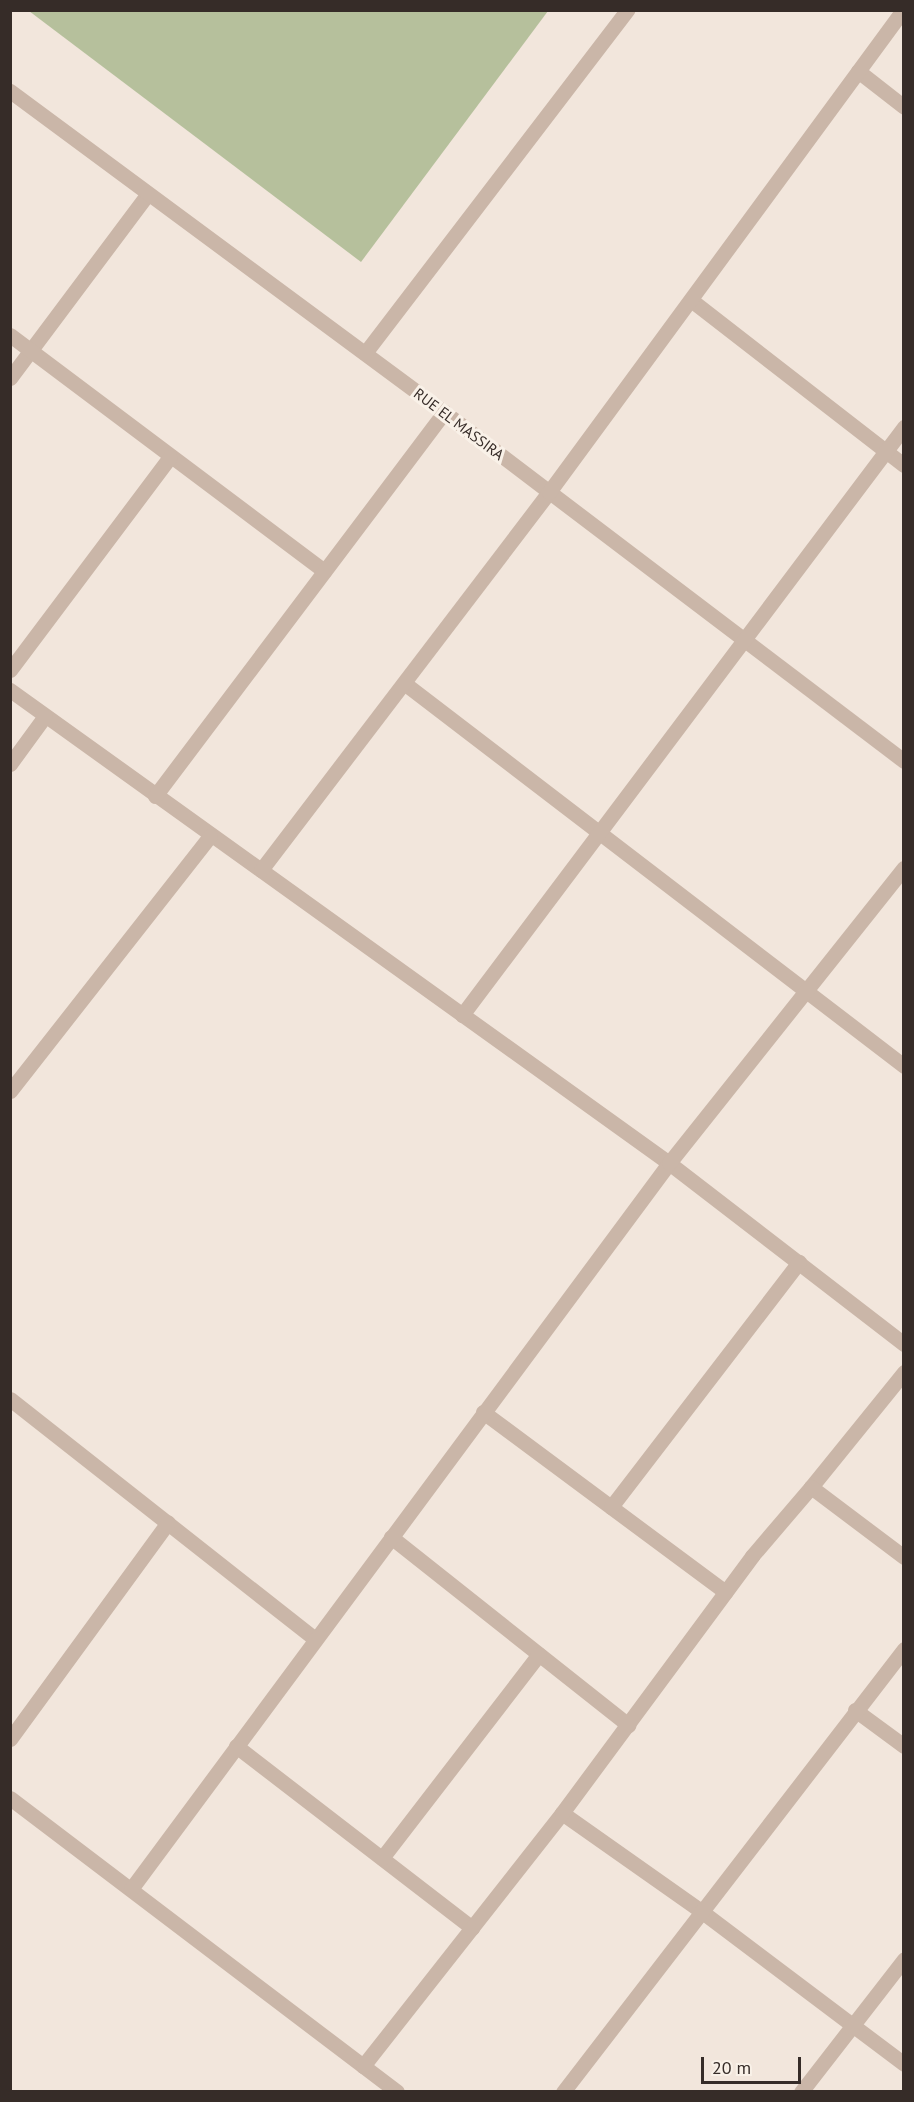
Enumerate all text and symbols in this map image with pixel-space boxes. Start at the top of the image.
street label: RUE EL MASSIRA [410,384,508,464]
scale bar [704,2045,804,2083]
text: 20 m [712,2056,751,2079]

